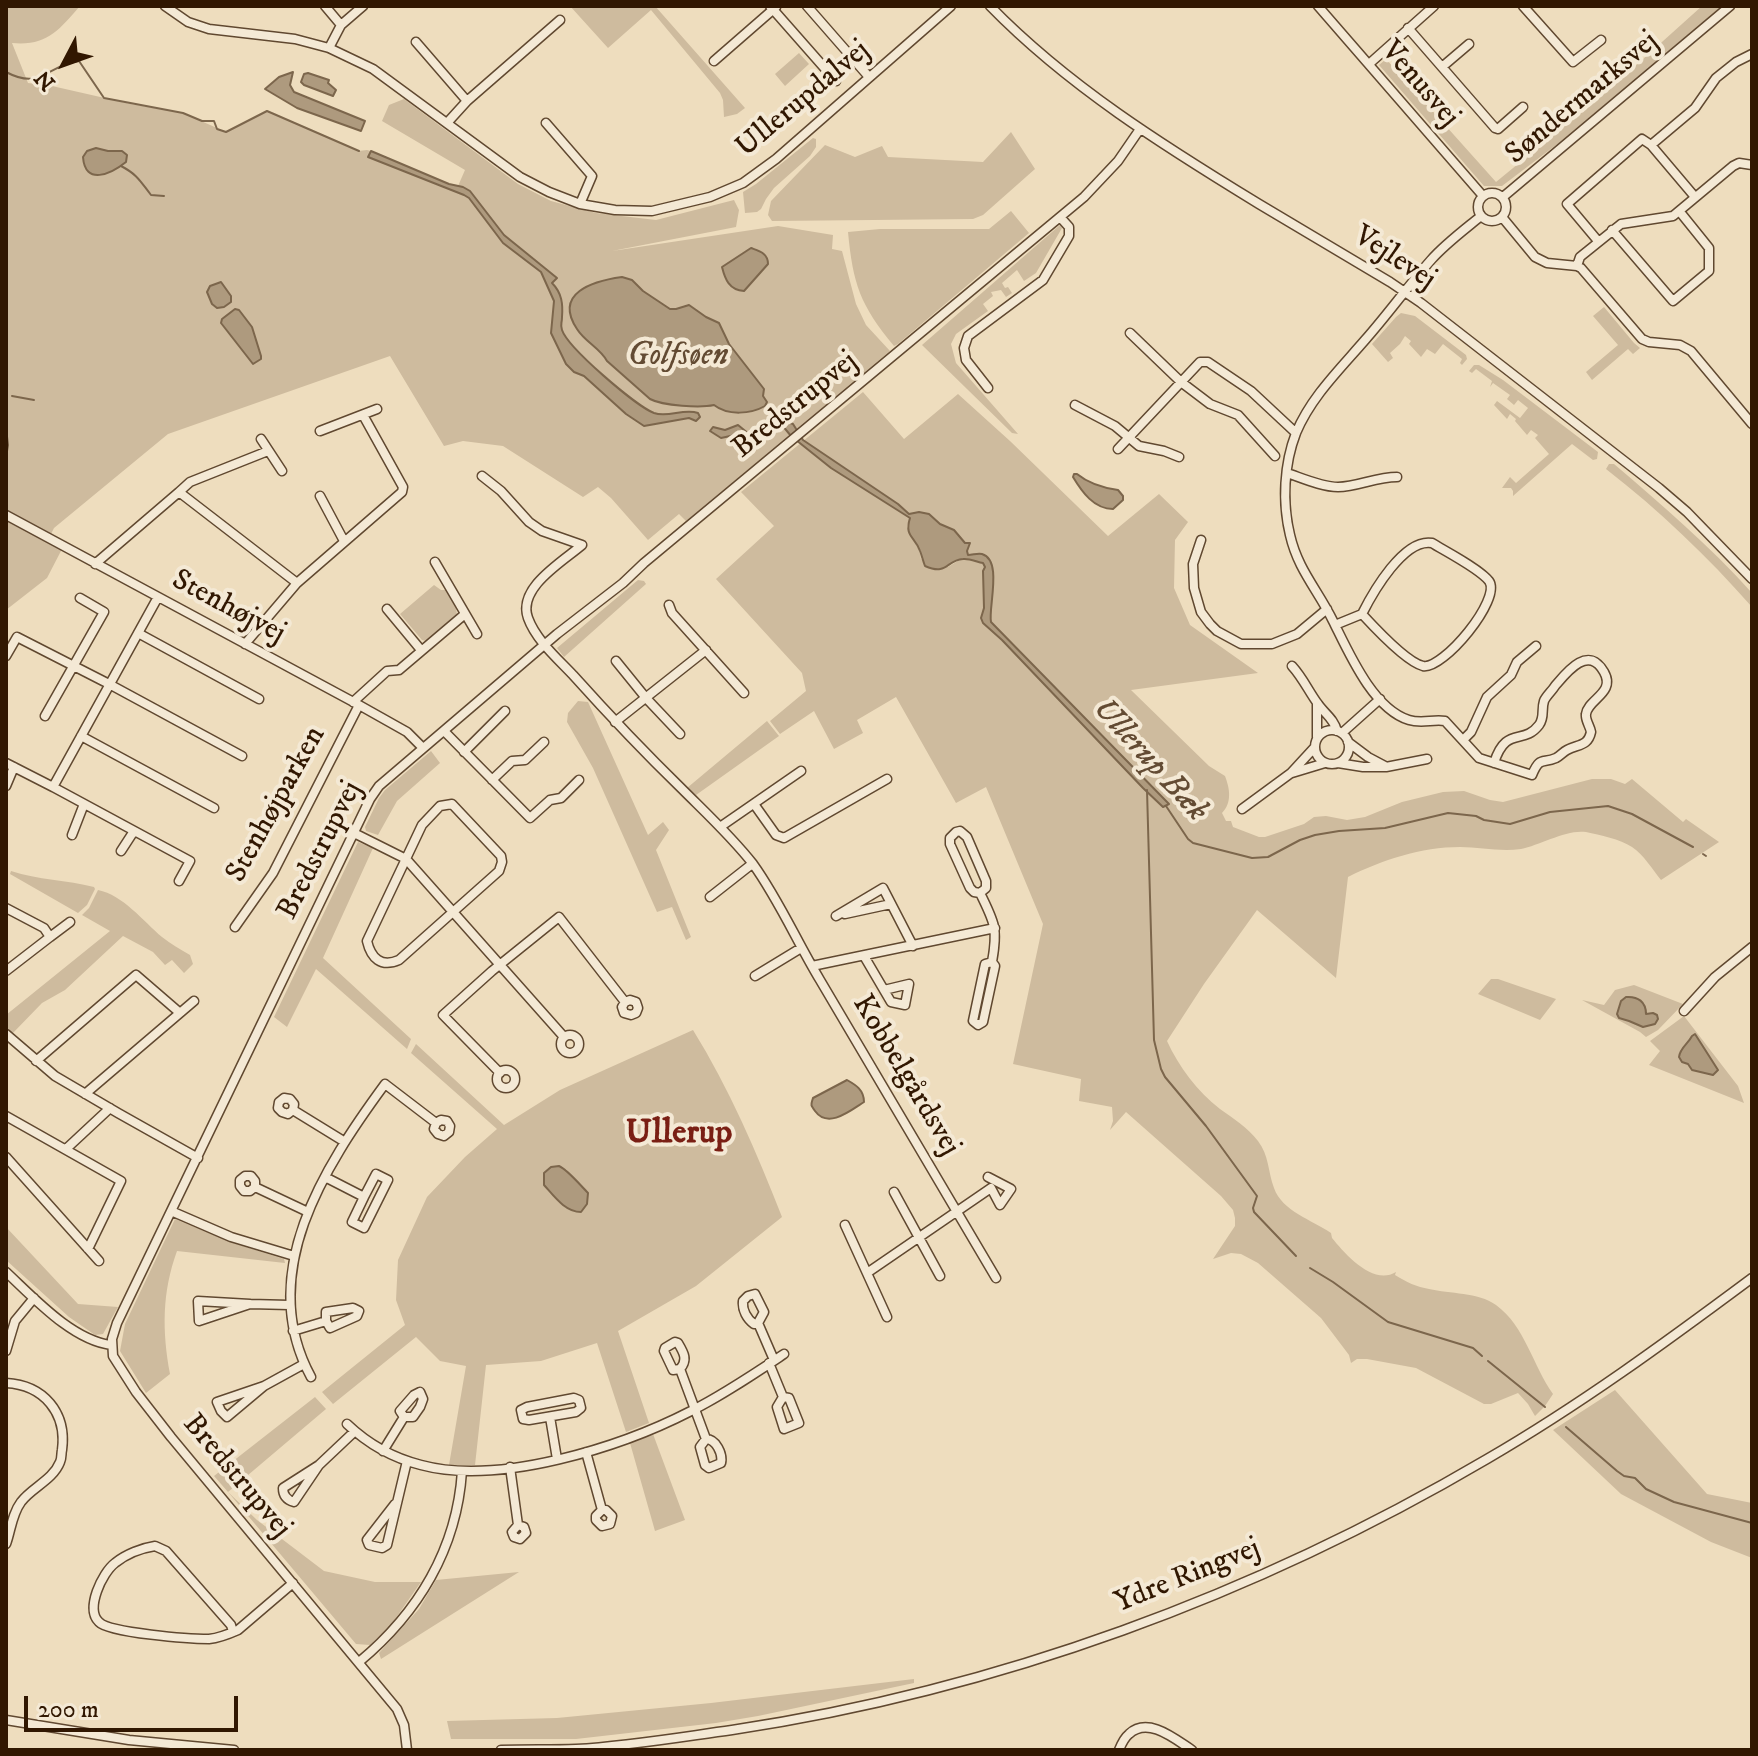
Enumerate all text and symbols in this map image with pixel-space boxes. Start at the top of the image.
north arrow [24,24,104,104]
street label: Søndermarksvej [1499,25,1667,173]
street label: Ullerupdalvej [730,34,878,166]
street label: Venusvej [1372,34,1466,136]
text: N [29,64,62,96]
street label: Vejlevej [1346,219,1442,299]
water label: Golfsøen [628,338,728,376]
street label: Bredstrupvej [726,345,866,467]
street label: Stenhøjvej [165,563,291,653]
water label: Ullerup Bæk [1083,691,1215,831]
street label: Stenhøjparken [219,721,335,889]
street label: Bredstrupvej [271,776,371,926]
street label: Kobbelgårdsvej [843,989,967,1163]
district label: Ullerup [626,1115,732,1155]
street label: Bredstrupvej [174,1408,298,1546]
street label: Ydre Ringvej [1110,1532,1266,1622]
scale bar [28,1680,242,1730]
text: 200 m [38,1695,99,1725]

